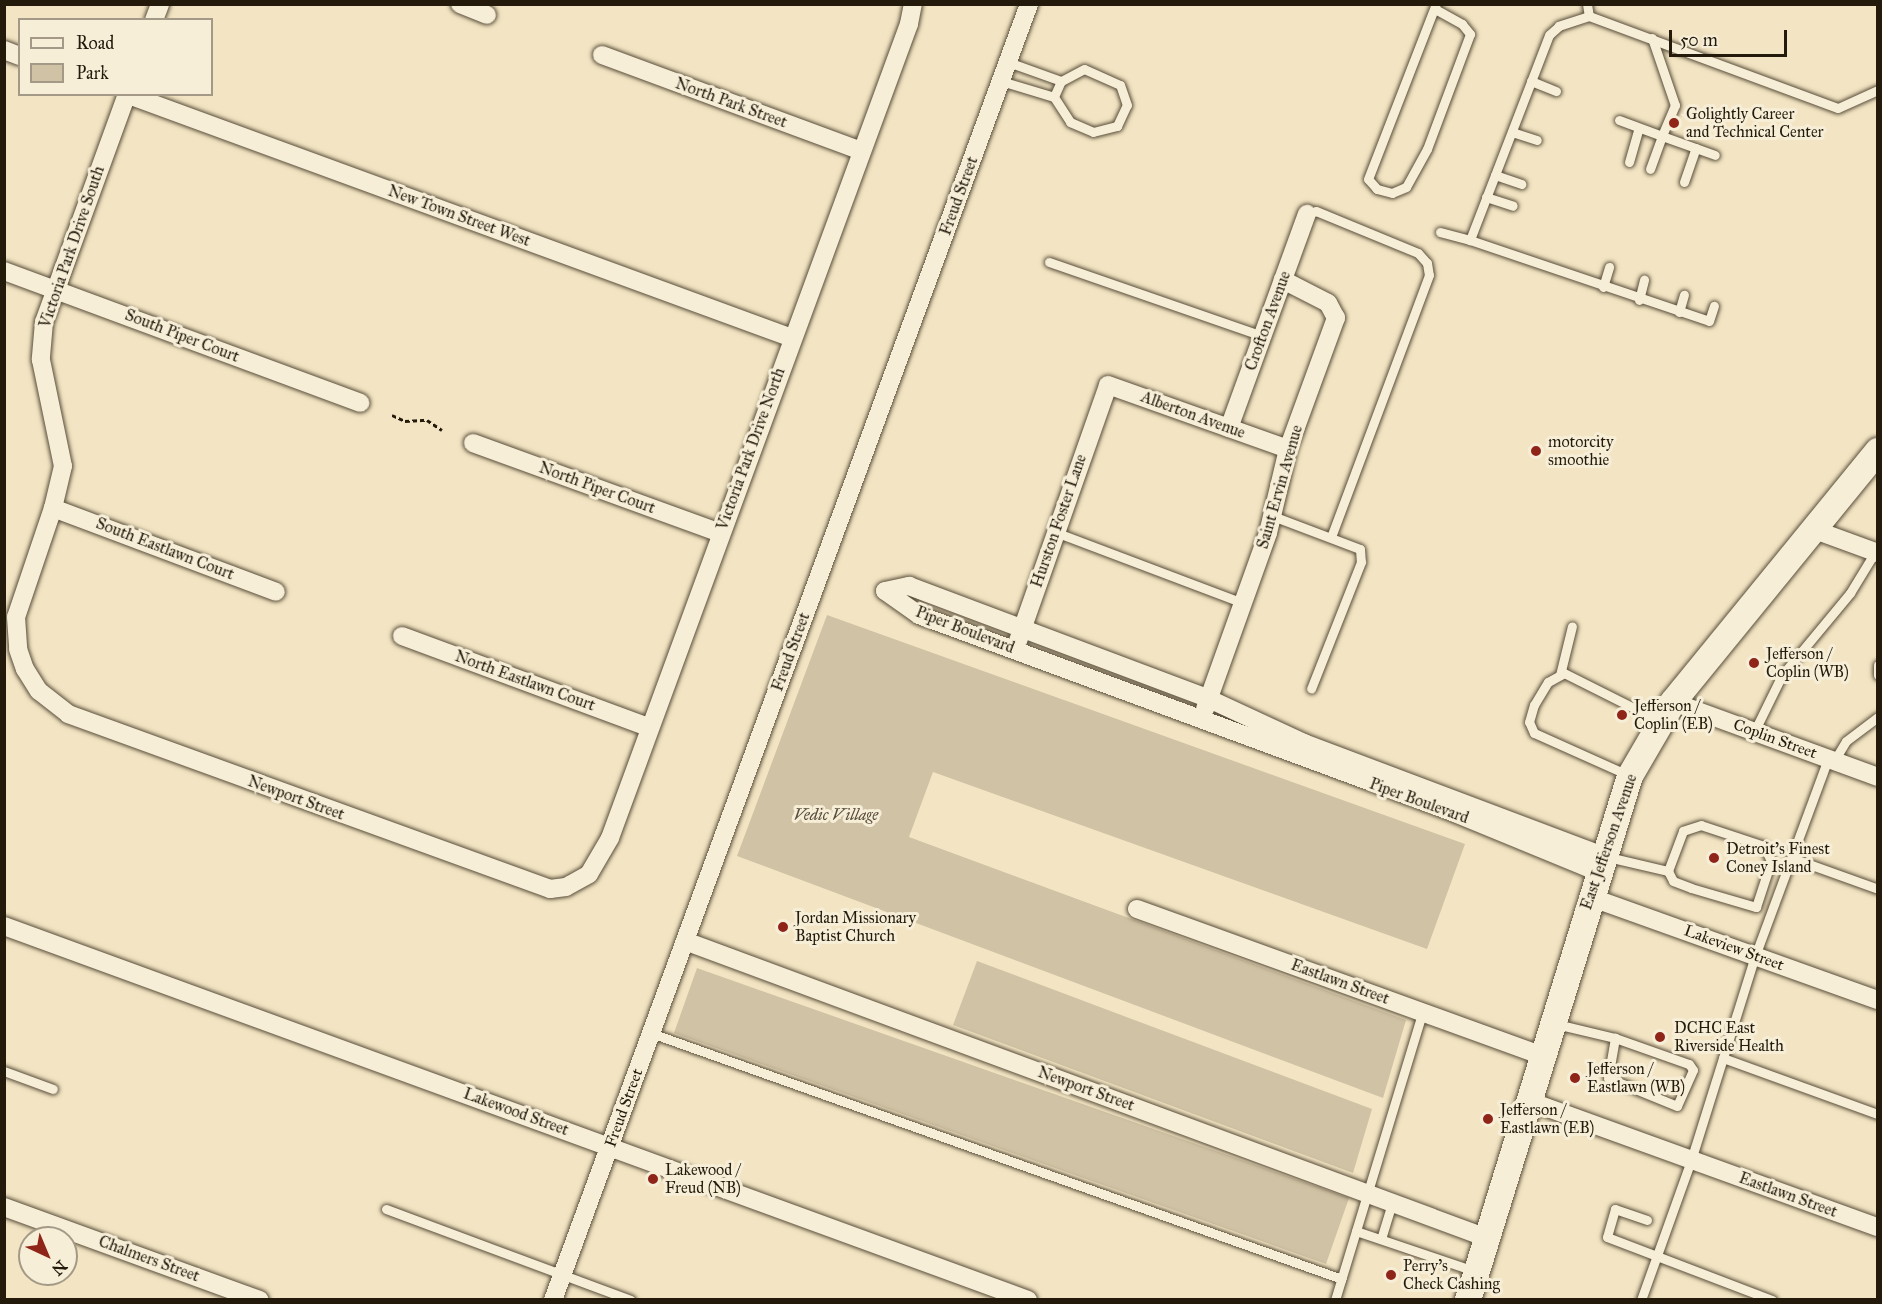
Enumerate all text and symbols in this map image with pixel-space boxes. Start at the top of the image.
legend [18,18,213,96]
scale bar [1672,18,1790,56]
text: 50 m [1680,29,1718,51]
text: Road [76,32,114,54]
text: Park [76,62,109,84]
street label: North Park Street [672,74,790,132]
place label: Golightly Career and Technical Center [1686,104,1824,142]
marker: Golightly Career and Technical Center [1667,116,1681,130]
street label: Freud Street [936,154,982,238]
street label: Victoria Park Drive South [35,164,109,330]
street label: New Town Street West [385,181,533,251]
street label: Crofton Avenue [1241,269,1295,373]
street label: South Piper Court [122,305,242,367]
street label: Victoria Park Drive North [713,365,789,533]
street label: Alberton Avenue [1138,387,1248,443]
street label: Saint Ervin Avenue [1253,423,1307,551]
place label: motorcity smoothie [1548,432,1614,470]
marker: motorcity smoothie [1529,444,1543,458]
street label: Hurston Foster Lane [1027,452,1091,590]
street label: North Piper Court [536,458,658,518]
street label: South Eastlawn Court [93,514,237,584]
street label: Piper Boulevard [913,602,1017,658]
street label: Freud Street [768,610,814,694]
place label: Jefferson / Coplin (WB) [1766,644,1849,682]
street label: North Eastlawn Court [452,647,598,715]
marker: Jefferson / Coplin (WB) [1747,656,1761,670]
place label: Jefferson / Coplin (EB) [1634,696,1713,734]
marker: Jefferson / Coplin (EB) [1615,708,1629,722]
street label: Coplin Street [1731,715,1819,763]
street label: Newport Street [245,772,347,824]
street label: East Jefferson Avenue [1577,772,1641,912]
street label: Piper Boulevard [1367,774,1471,828]
park label: Vedic Village [794,805,878,825]
place label: Detroit's Finest Coney Island [1726,839,1830,877]
marker: Detroit's Finest Coney Island [1707,851,1721,865]
place label: Jordan Missionary Baptist Church [795,908,916,946]
marker: Jordan Missionary Baptist Church [776,920,790,934]
street label: Lakeview Street [1681,921,1787,975]
street label: Eastlawn Street [1288,955,1392,1009]
place label: DCHC East Riverside Health [1674,1018,1784,1056]
marker: DCHC East Riverside Health [1651,1028,1669,1046]
place label: Jefferson / Eastlawn (WB) [1587,1059,1685,1097]
street label: Newport Street [1035,1063,1137,1115]
street label: Freud Street [601,1066,647,1150]
marker: Jefferson / Eastlawn (WB) [1568,1071,1582,1085]
street label: Lakewood Street [461,1084,571,1140]
place label: Jefferson / Eastlawn (EB) [1500,1100,1594,1138]
marker: Jefferson / Eastlawn (EB) [1481,1112,1495,1126]
place label: Lakewood / Freud (NB) [665,1160,741,1198]
street label: Eastlawn Street [1736,1168,1840,1222]
marker: Lakewood / Freud (NB) [646,1172,660,1186]
north arrow [18,1226,78,1286]
street label: Chalmers Street [96,1232,202,1286]
text: N [48,1256,71,1279]
place label: Perry's Check Cashing [1403,1256,1500,1294]
marker: Perry's Check Cashing [1384,1268,1398,1282]

